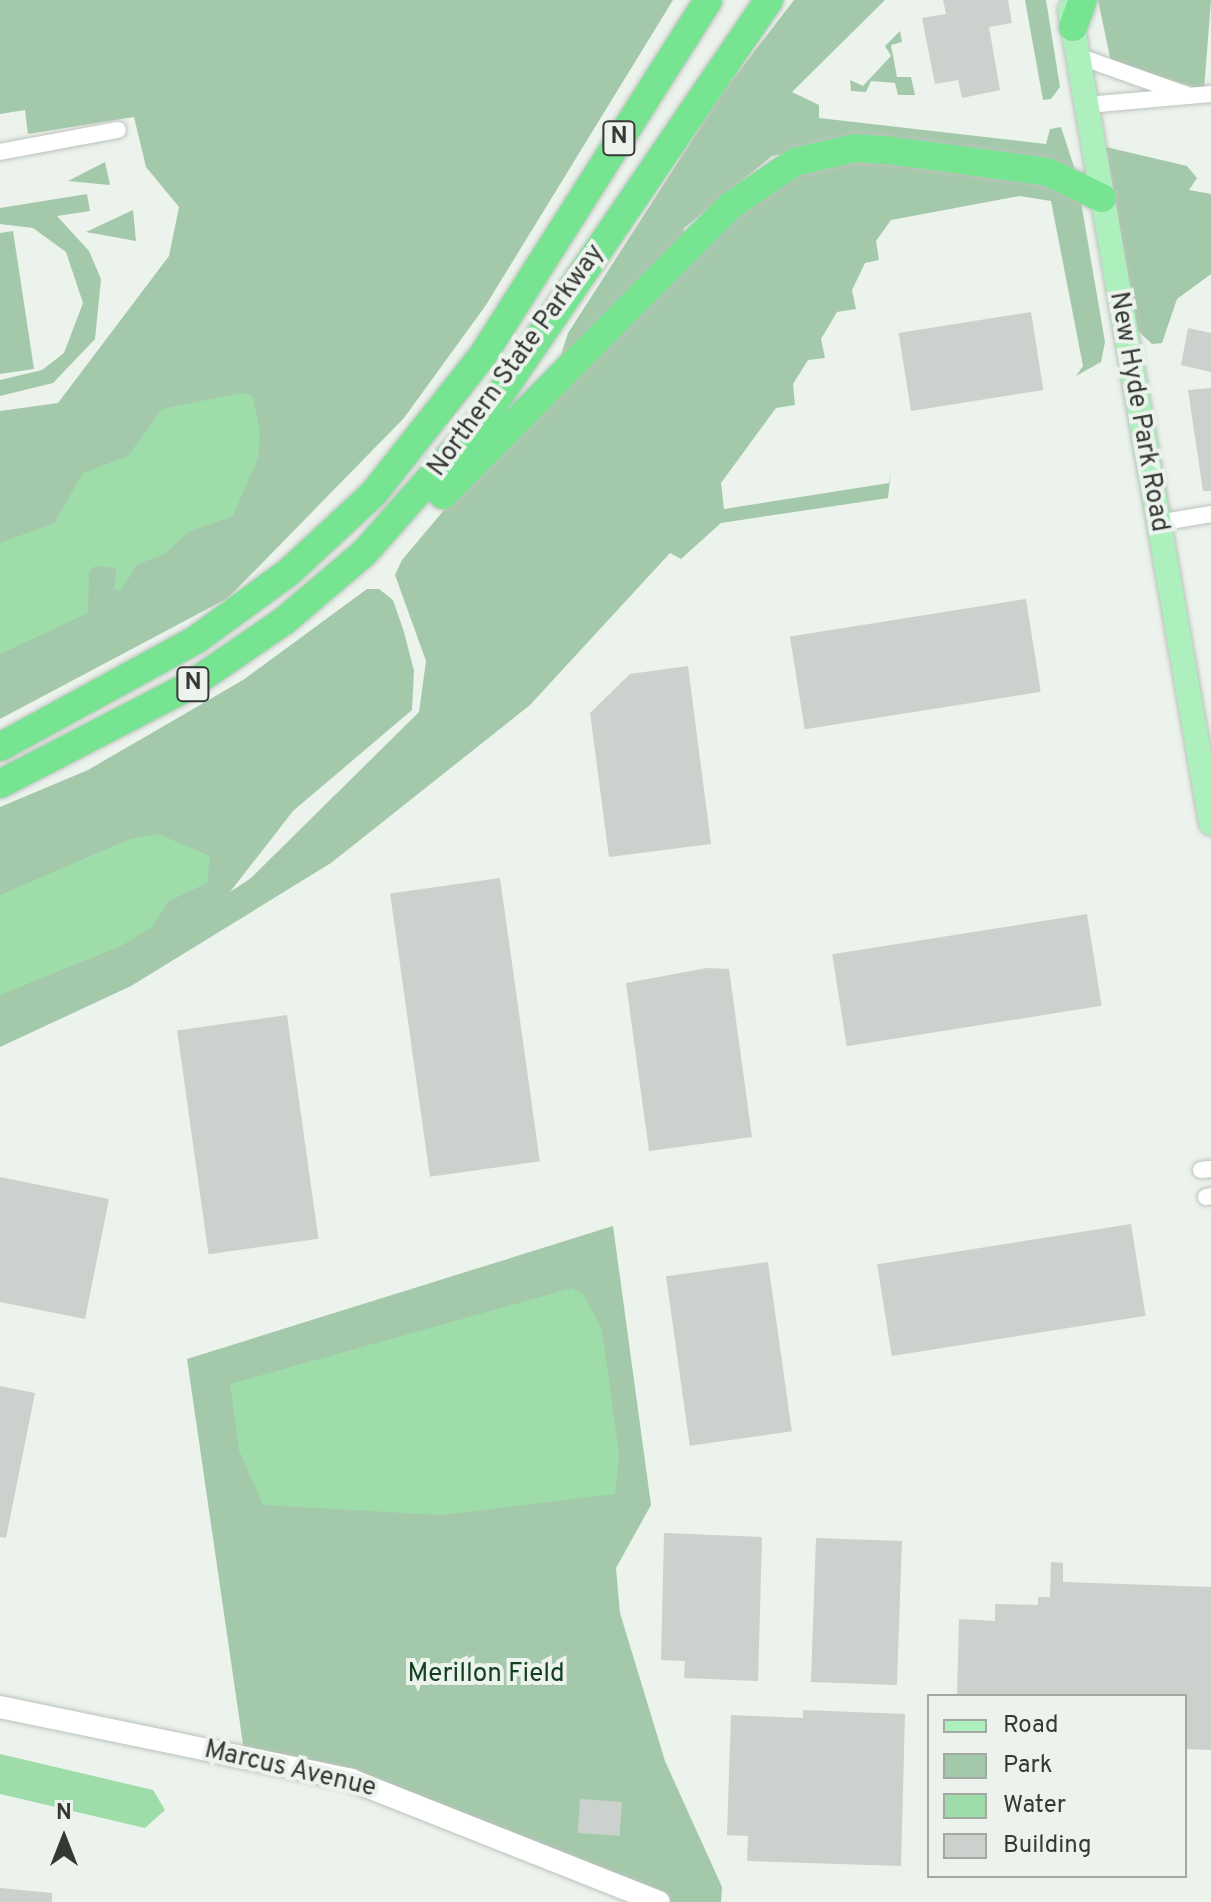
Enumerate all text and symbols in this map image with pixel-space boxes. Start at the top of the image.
road number: N [601,118,637,158]
street label: Northern State Parkway [422,239,612,483]
street label: New Hyde Park Road [1102,289,1174,535]
road number: N [175,664,211,704]
park label: Merillon Field [407,1659,565,1691]
legend [927,1694,1187,1878]
text: Road [1003,1711,1059,1741]
street label: Marcus Avenue [201,1735,379,1805]
text: Park [1003,1751,1053,1781]
text: Water [1003,1791,1066,1821]
north arrow [24,1798,104,1878]
text: N [56,1800,72,1827]
text: Building [1003,1831,1092,1861]

